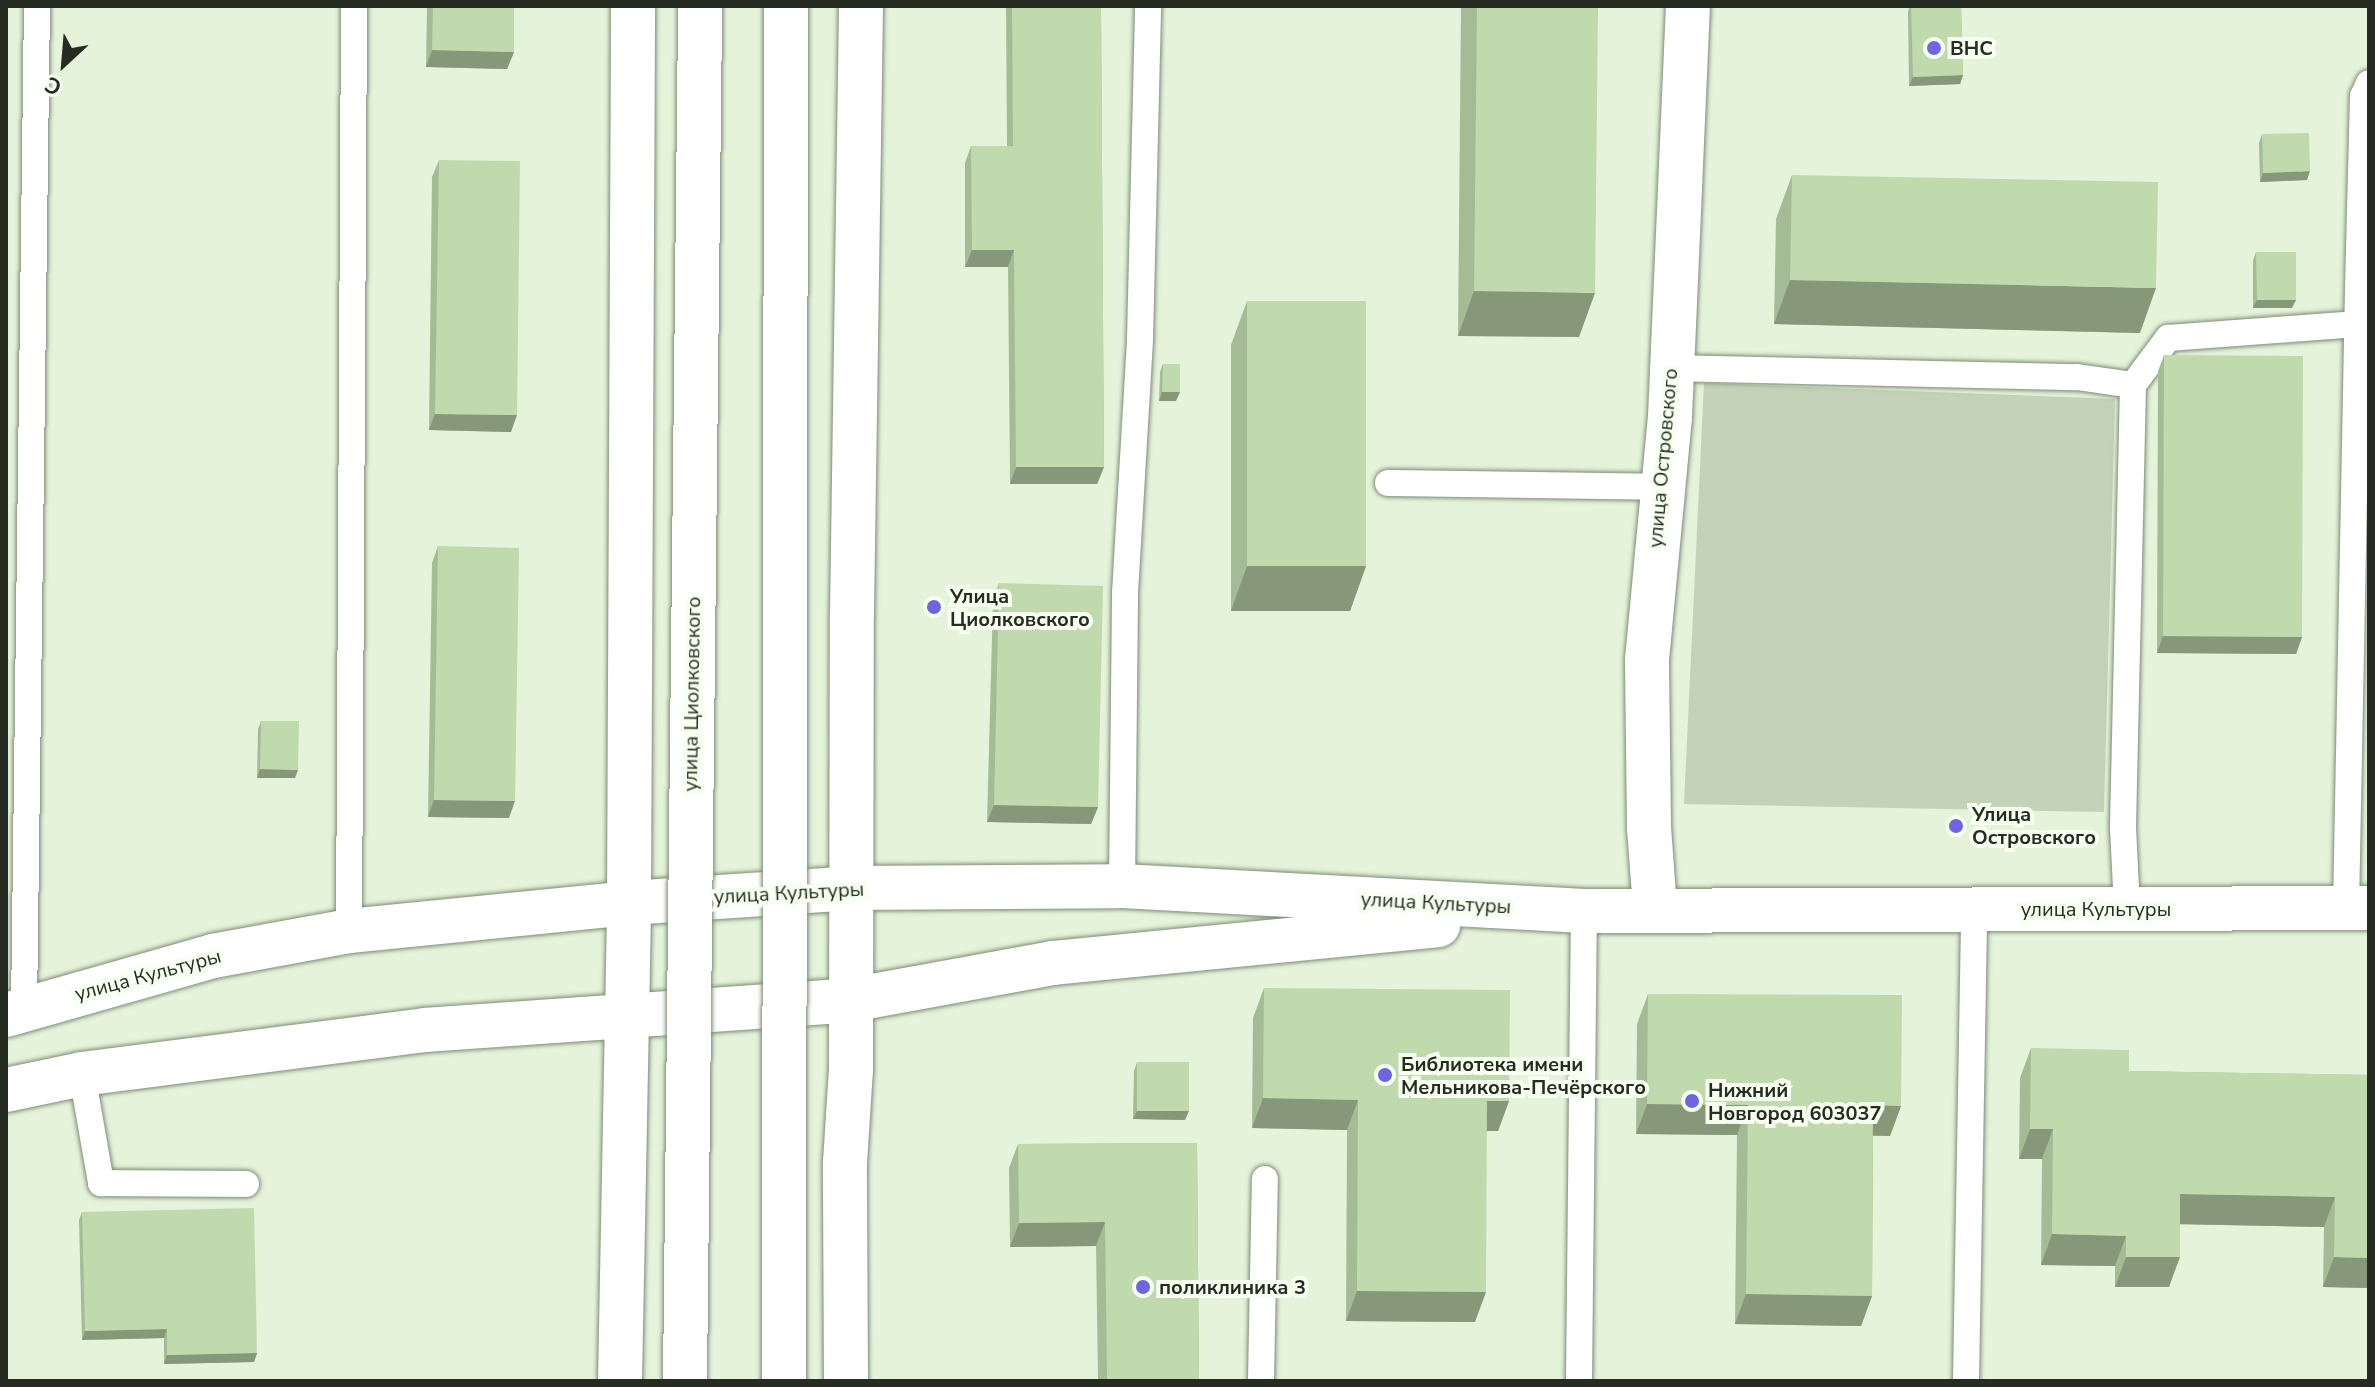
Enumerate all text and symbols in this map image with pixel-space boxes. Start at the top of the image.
north arrow [24,24,104,104]
place label: ВНС [1950,36,1993,60]
marker: ВНС [1925,39,1943,57]
text: С [40,69,67,102]
street label: улица Островского [1643,367,1683,549]
place label: Улица Циолковского [950,584,1090,631]
street label: улица Циолковского [678,596,706,792]
marker: Улица Циолковского [925,598,943,616]
place label: Улица Островского [1972,802,2096,849]
marker: Улица Островского [1947,817,1965,835]
street label: улица Культуры [713,877,865,909]
street label: улица Культуры [1360,887,1512,919]
street label: улица Культуры [2021,897,2171,921]
street label: улица Культуры [72,944,224,1006]
place label: Библиотека имени Мельникова-Печёрского [1401,1052,1646,1099]
marker: Библиотека имени Мельникова-Печёрского [1376,1066,1394,1084]
place label: Нижний Новгород 603037 [1708,1078,1881,1125]
marker: Нижний Новгород 603037 [1683,1092,1701,1110]
place label: поликлиника 3 [1159,1275,1306,1299]
marker: поликлиника 3 [1134,1278,1152,1296]

